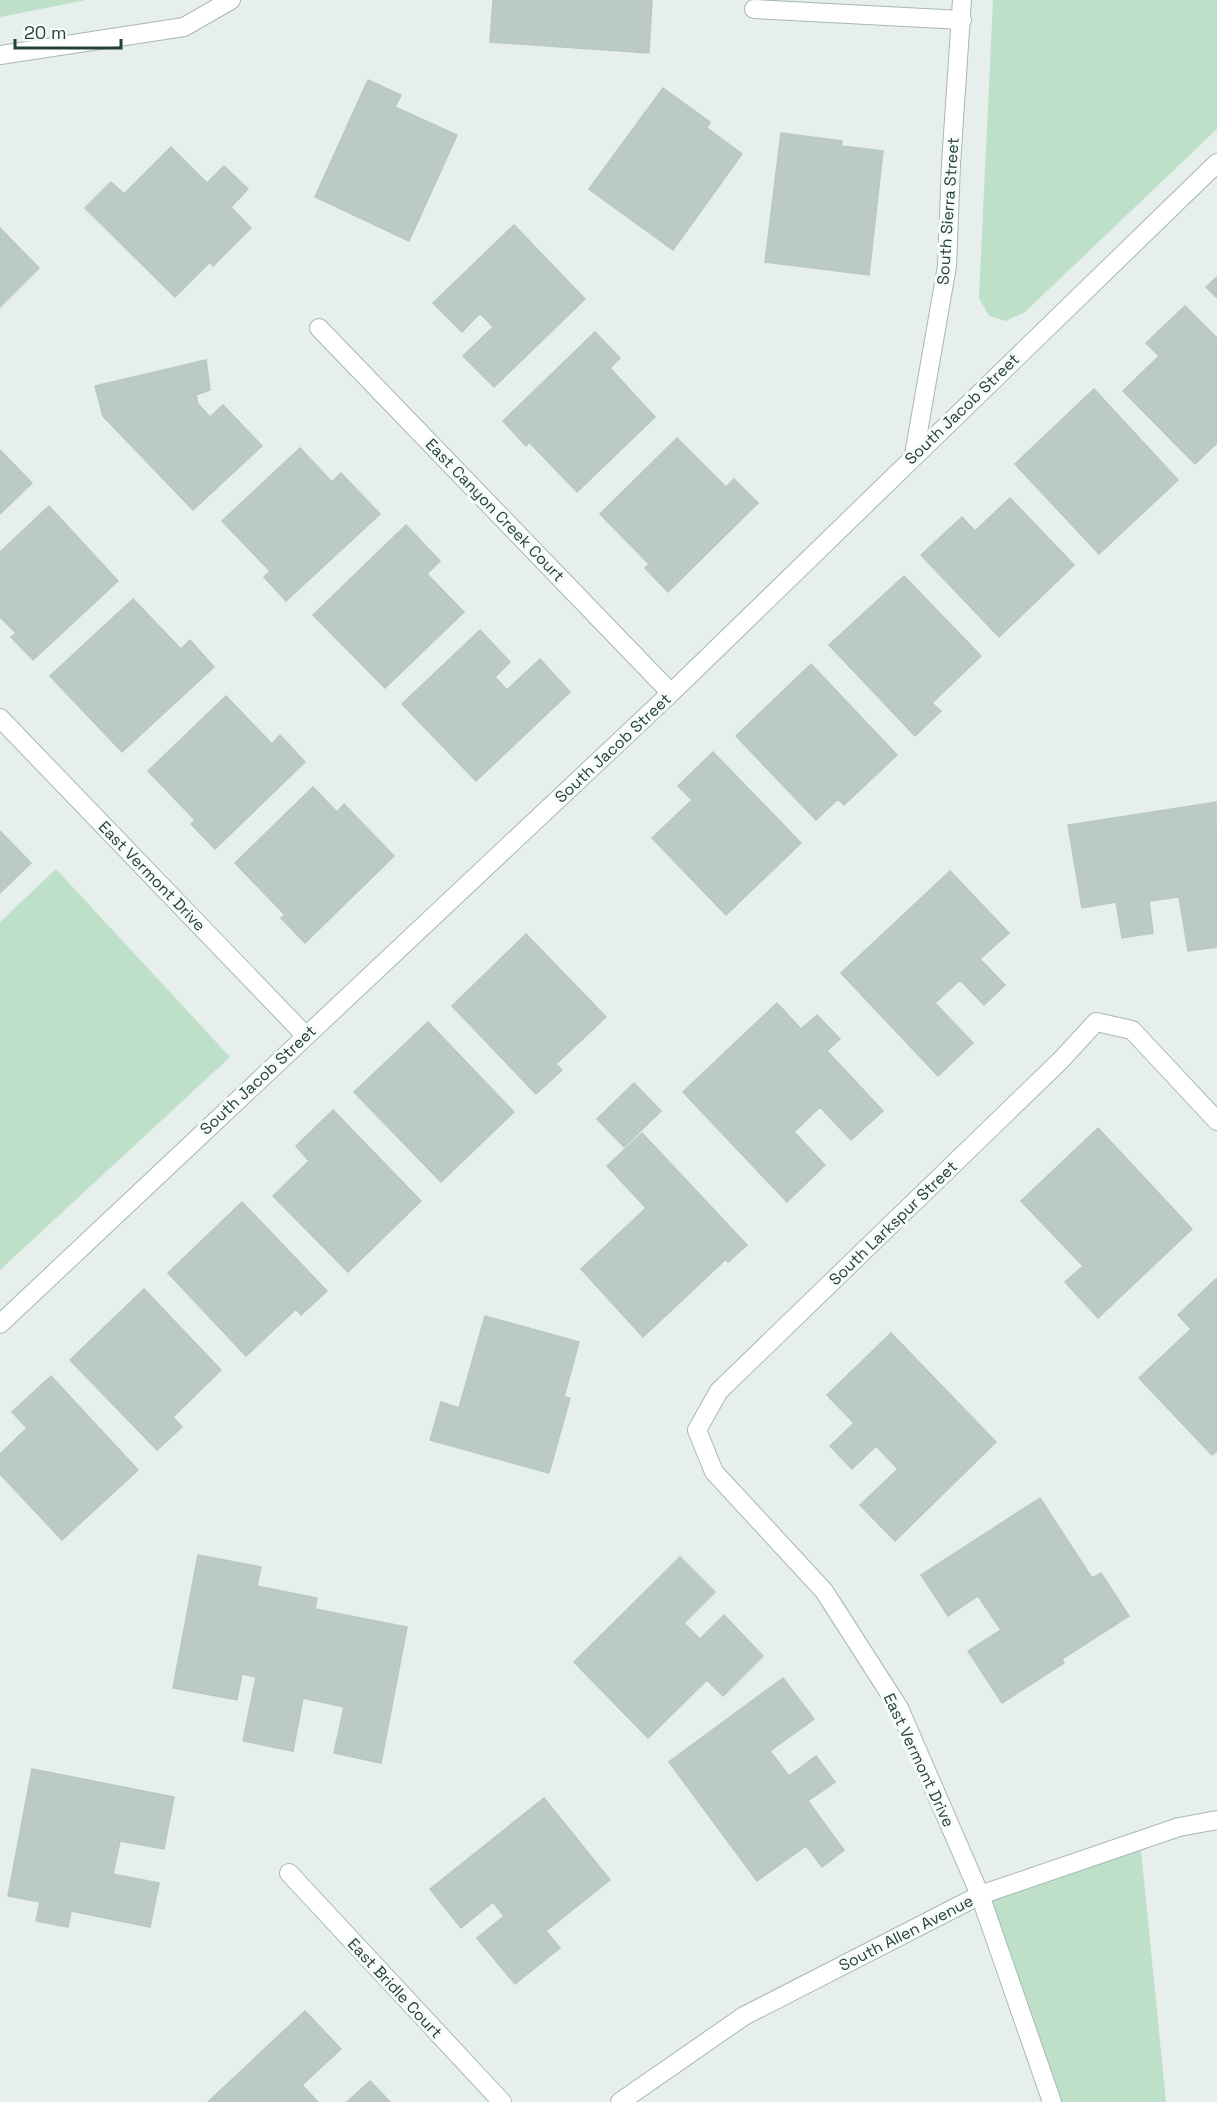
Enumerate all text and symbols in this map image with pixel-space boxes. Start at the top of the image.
scale bar [15,12,122,50]
text: 20 m [24,21,67,44]
street label: South Sierra Street [932,136,964,286]
street label: South Jacob Street [900,349,1024,469]
street label: East Canyon Creek Court [421,434,569,586]
street label: South Jacob Street [550,689,676,807]
street label: East Vermont Drive [94,816,210,936]
street label: South Jacob Street [195,1021,321,1139]
street label: South Larkspur Street [824,1156,962,1290]
street label: East Vermont Drive [879,1690,959,1830]
street label: South Allen Avenue [835,1890,977,1976]
street label: East Bridle Court [343,1933,447,2043]

